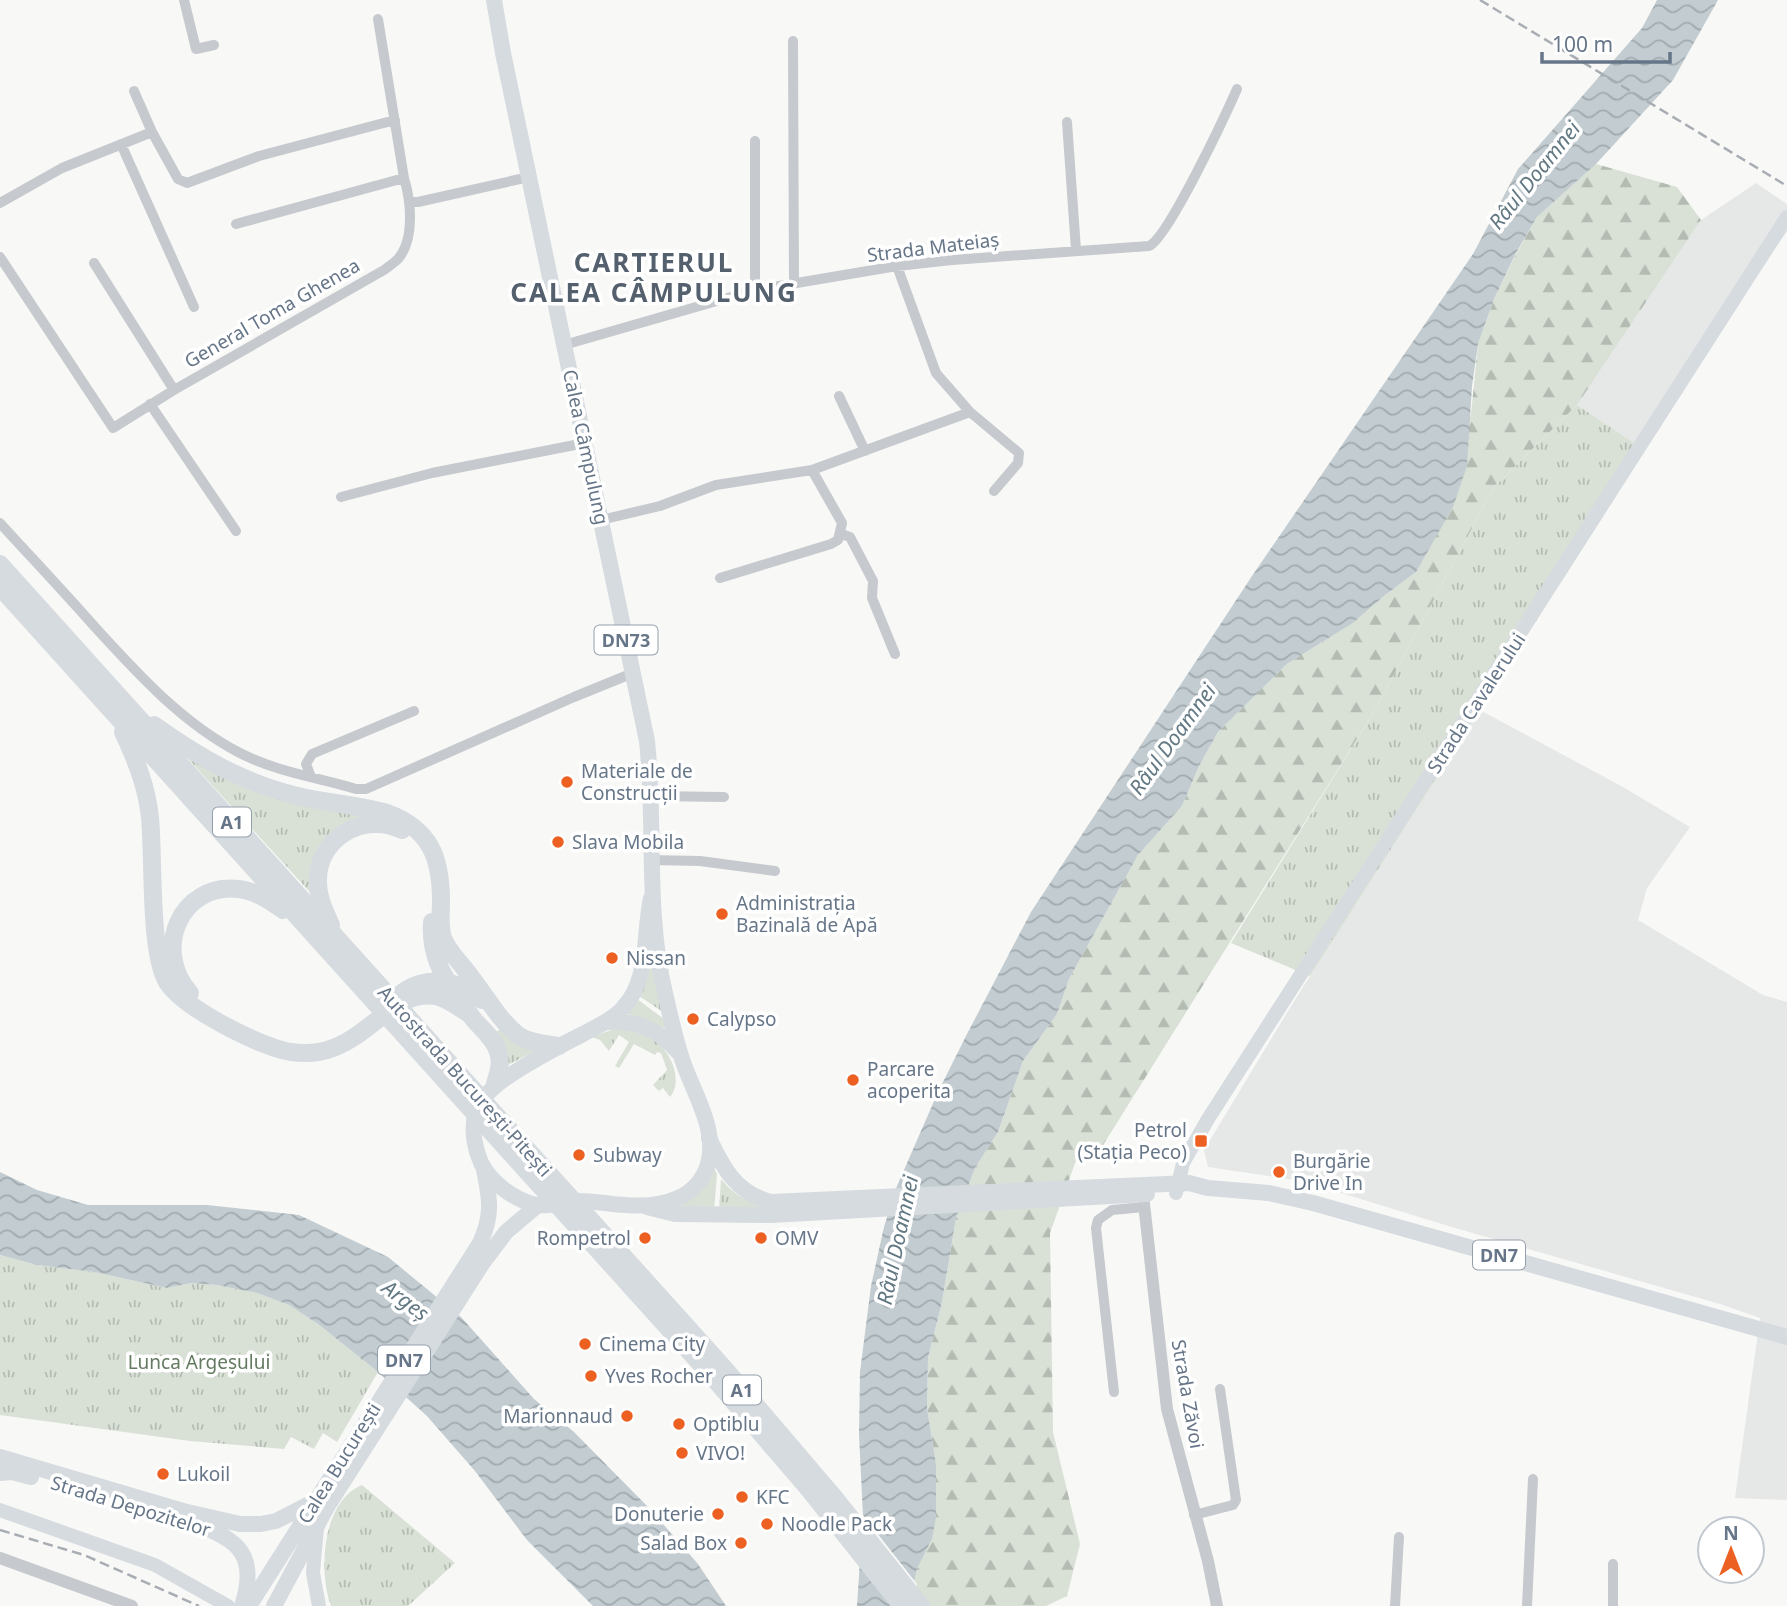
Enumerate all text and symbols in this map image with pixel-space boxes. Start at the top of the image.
scale bar [1542,21,1670,65]
text: 100 m [1552,30,1613,58]
water label: Râul Doamnei [1482,115,1587,235]
street label: Strada Mateiaș [865,226,1001,268]
district label: CARTIERUL CALEA CÂMPULUNG [510,244,798,310]
street label: General Toma Ghenea [180,252,364,374]
street label: Calea Câmpulung [557,367,615,527]
road number: DN73 [594,626,658,654]
street label: Strada Cavalerului [1421,628,1531,778]
water label: Râul Doamnei [1122,677,1222,800]
place label: Materiale de Construcții [581,758,693,806]
marker: Materiale de Construcții [559,774,575,790]
road number: A1 [213,808,251,836]
place label: Slava Mobila [572,829,684,855]
marker: Slava Mobila [550,834,566,850]
place label: Administrația Bazinală de Apă [736,890,878,938]
marker: Administrația Bazinală de Apă [714,906,730,922]
place label: Nissan [626,945,686,971]
marker: Nissan [604,950,620,966]
street label: Autostrada București-Pitești [372,980,558,1182]
place label: Calypso [707,1006,777,1032]
marker: Calypso [685,1011,701,1027]
place label: Parcare acoperita [867,1056,951,1104]
marker: Parcare acoperita [845,1072,861,1088]
place label: Petrol (Stația Peco) [1077,1117,1187,1165]
marker: Petrol (Stația Peco) [1193,1133,1209,1149]
place label: Subway [593,1142,662,1168]
marker: Subway [571,1147,587,1163]
place label: Burgărie Drive In [1293,1148,1371,1196]
marker: Burgărie Drive In [1271,1164,1287,1180]
water label: Râul Doamnei [870,1172,924,1307]
place label: Rompetrol [537,1225,631,1251]
place label: OMV [775,1225,819,1251]
marker: Rompetrol [637,1230,653,1246]
marker: OMV [753,1230,769,1246]
road number: DN7 [1473,1240,1525,1270]
water label: Argeș [375,1272,435,1327]
place label: Cinema City [599,1331,706,1357]
marker: Cinema City [577,1336,593,1352]
street label: Strada Zăvoi [1166,1337,1210,1451]
road number: DN7 [378,1345,430,1374]
park label: Lunca Argeșului [128,1349,270,1375]
place label: Yves Rocher [605,1363,713,1389]
marker: Yves Rocher [583,1368,599,1384]
road number: A1 [723,1376,761,1405]
street label: Calea București [291,1398,387,1528]
place label: Marionnaud [503,1403,613,1429]
marker: Marionnaud [619,1408,635,1424]
place label: Optiblu [693,1411,760,1437]
marker: Optiblu [671,1416,687,1432]
place label: VIVO! [696,1440,745,1466]
marker: VIVO! [674,1445,690,1461]
place label: Lukoil [177,1461,230,1487]
marker: Lukoil [155,1466,171,1482]
street label: Strada Depozitelor [48,1469,214,1543]
place label: KFC [756,1484,790,1510]
marker: KFC [734,1489,750,1505]
place label: Donuterie [614,1501,704,1527]
marker: Donuterie [710,1506,726,1522]
place label: Noodle Pack [781,1511,892,1537]
north arrow [1696,1515,1766,1585]
marker: Noodle Pack [759,1516,775,1532]
text: N [1723,1520,1739,1546]
place label: Salad Box [640,1530,727,1556]
marker: Salad Box [733,1535,749,1551]

